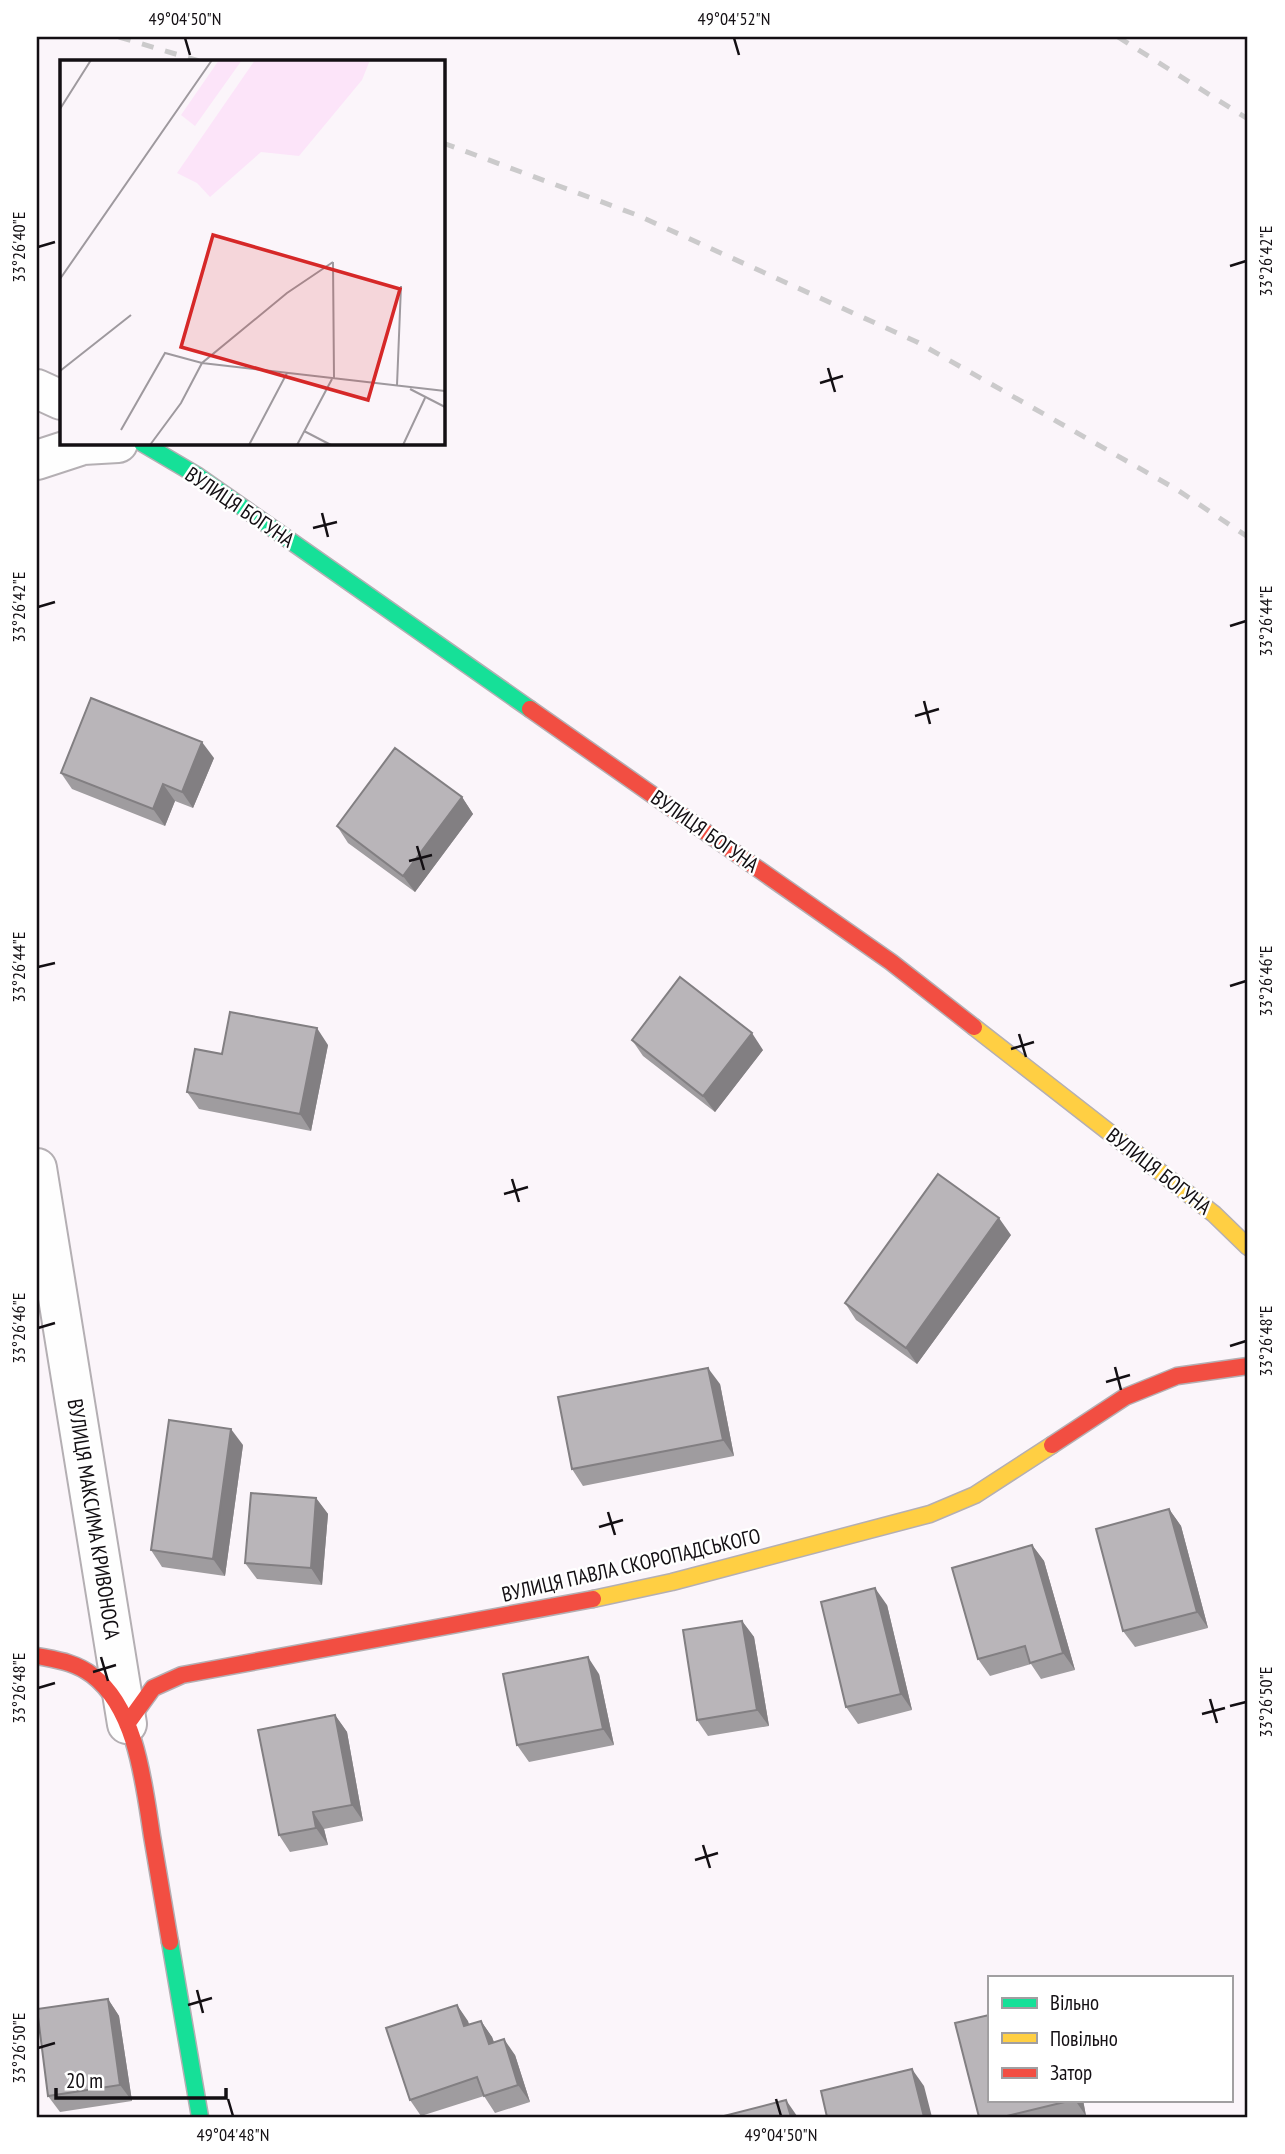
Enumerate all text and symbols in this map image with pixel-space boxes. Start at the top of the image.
text: 49°04'50"N [149,7,221,30]
text: 49°04'52"N [698,7,770,30]
inset map [60,60,444,444]
text: 33°26'40"E [7,212,30,282]
text: 33°26'42"E [1254,226,1277,296]
street label: ВУЛИЦЯ БОГУНА [180,461,300,553]
text: 33°26'42"E [7,572,30,642]
text: 33°26'44"E [1254,586,1277,656]
street label: ВУЛИЦЯ БОГУНА [646,784,764,878]
text: 33°26'44"E [7,932,30,1002]
text: 33°26'46"E [1254,946,1277,1016]
street label: ВУЛИЦЯ БОГУНА [1101,1122,1217,1220]
text: 33°26'46"E [7,1293,30,1363]
text: 33°26'48"E [1254,1306,1277,1376]
street label: ВУЛИЦЯ МАКСИМА КРИВОНОСА [62,1397,126,1641]
street label: ВУЛИЦЯ ПАВЛА СКОРОПАДСЬКОГО [499,1522,763,1608]
text: 33°26'48"E [7,1653,30,1723]
text: 33°26'50"E [1254,1667,1277,1737]
legend [988,1976,1232,2102]
text: Вільно [1050,1989,1099,2016]
text: 33°26'50"E [7,2013,30,2083]
text: Повільно [1050,2025,1118,2052]
scale bar [56,2056,226,2100]
text: Затор [1050,2059,1092,2086]
text: 20 m [66,2067,103,2094]
text: 49°04'48"N [197,2123,269,2146]
text: 49°04'50"N [745,2123,817,2146]

